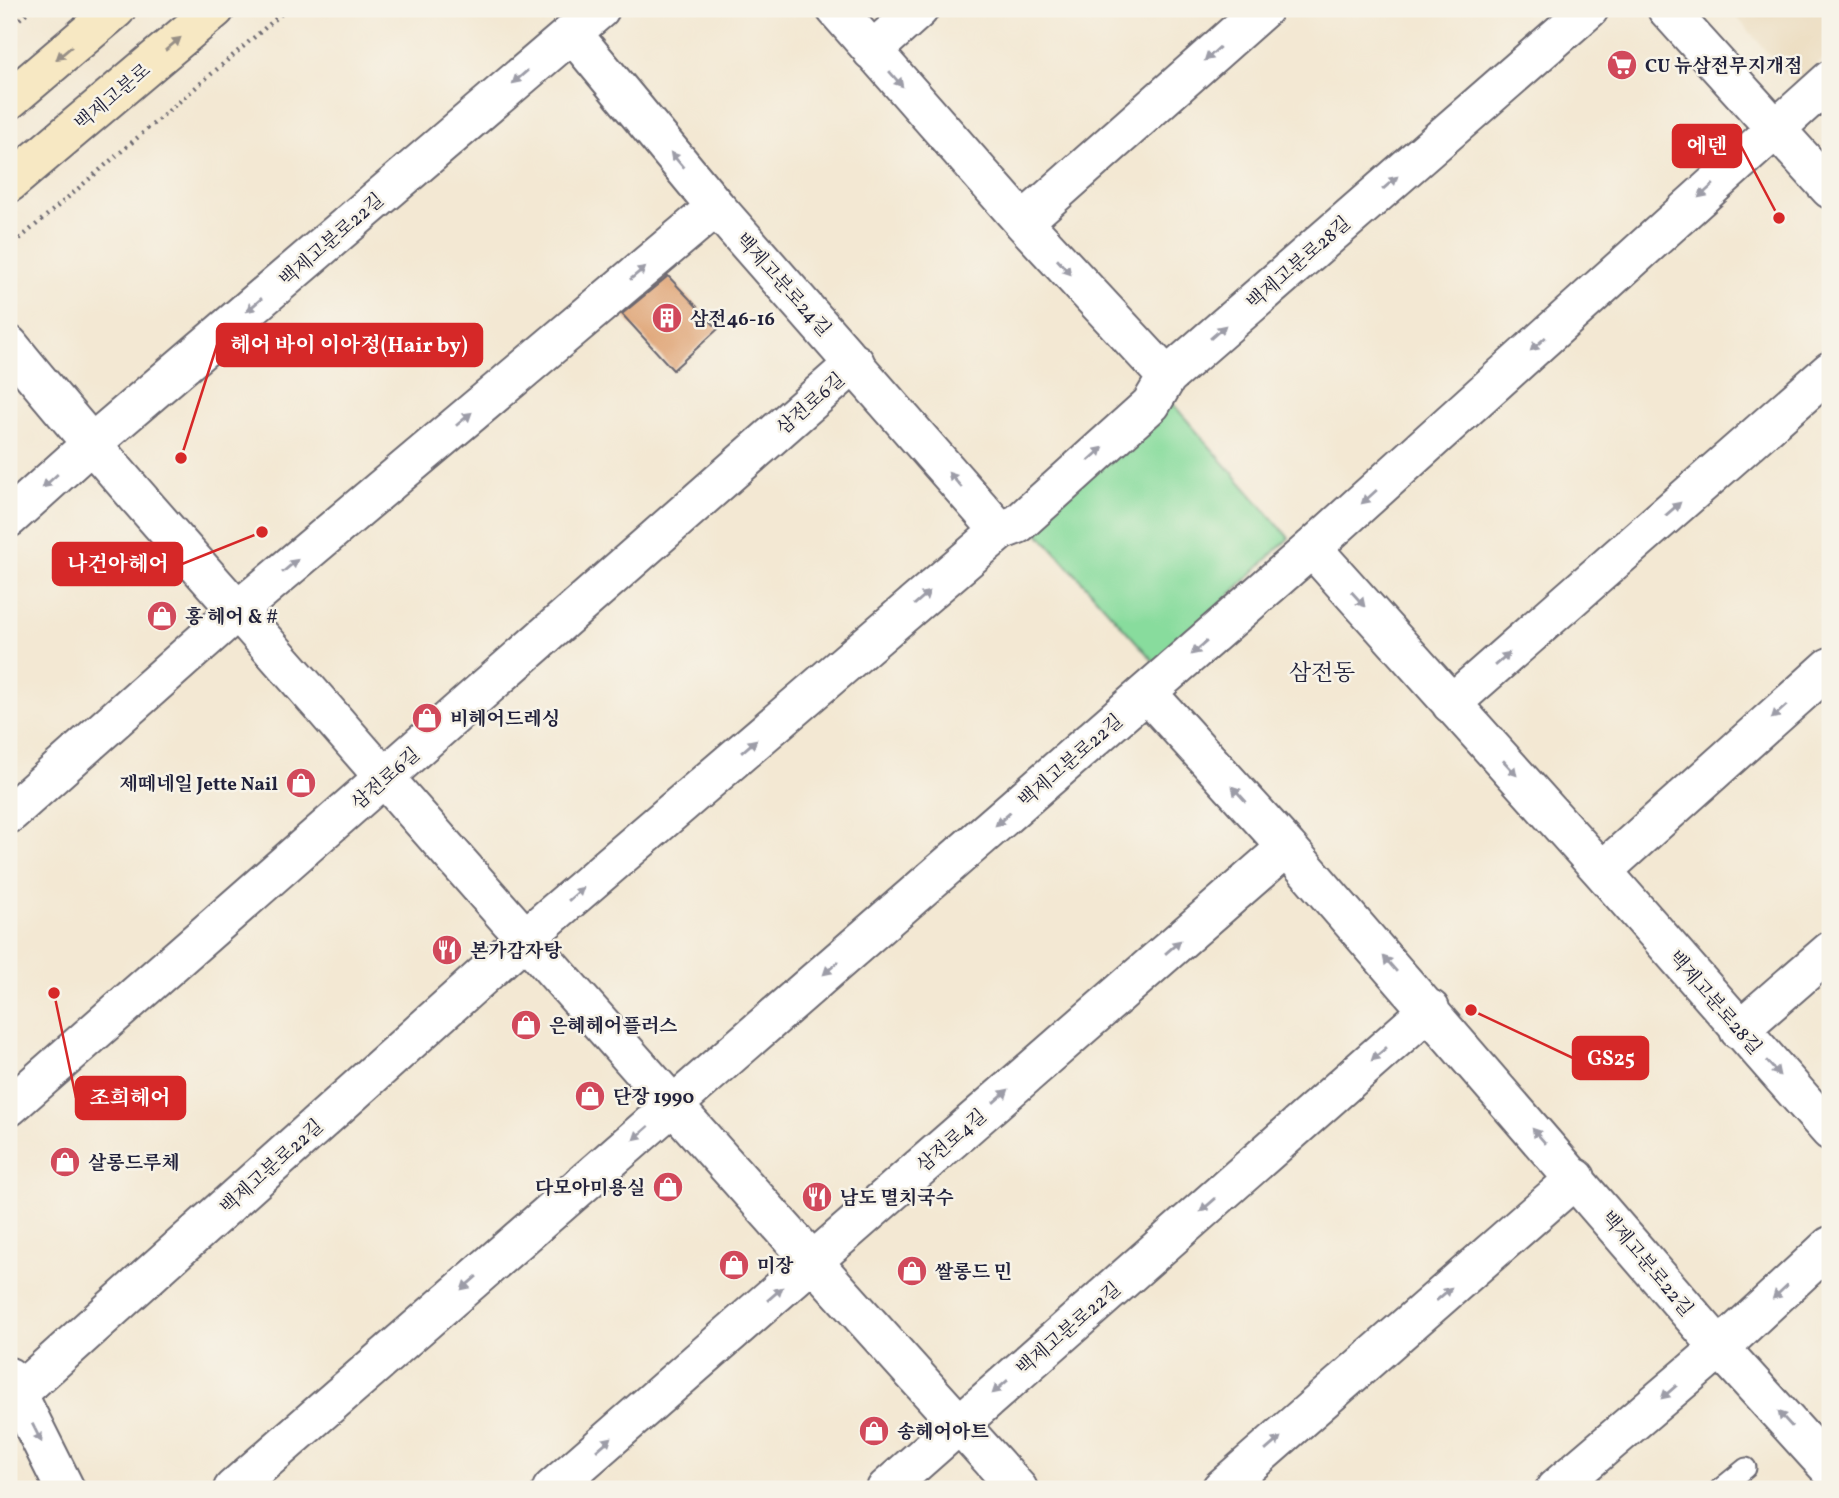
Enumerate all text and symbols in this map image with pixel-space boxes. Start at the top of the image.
one-way arrow [165,37,182,52]
one-way arrow [55,45,73,61]
one-way arrow [1204,46,1221,61]
supermarket icon: CU 뉴삼전무지개점 [1605,48,1639,82]
place label: CU 뉴삼전무지개점 [1645,54,1803,80]
street label: 백제고분로 [70,58,157,137]
one-way arrow [511,70,529,85]
one-way arrow [888,70,904,87]
callout: 에덴 [1673,125,1741,167]
text: 에덴 [1687,133,1727,162]
one-way arrow [670,152,685,169]
one-way arrow [1381,176,1398,191]
one-way arrow [1697,183,1715,199]
street label: 백제고분로22길 [275,188,390,293]
street label: 백제고분로28길 [1242,211,1357,316]
street label: 백제고분로24길 [729,228,836,343]
one-way arrow [1056,258,1072,276]
one-way arrow [628,265,646,280]
one-way arrow [245,297,262,312]
building icon: 삼전46-16 [650,301,684,335]
place label: 삼전46-16 [690,307,775,333]
callout: 헤어 바이 이아정(Hair by) [217,324,482,366]
one-way arrow [1209,324,1227,340]
text: 헤어 바이 이아정(Hair by) [230,332,468,361]
one-way arrow [1529,336,1547,352]
street label: 삼전로6길 [771,367,851,442]
one-way arrow [455,412,472,427]
one-way arrow [1087,446,1104,462]
one-way arrow [947,471,963,489]
one-way arrow [41,473,58,489]
one-way arrow [1361,488,1378,504]
one-way arrow [1665,502,1682,517]
callout: 나건아헤어 [53,543,182,585]
text: 나건아헤어 [67,551,169,580]
one-way arrow [281,558,299,574]
one-way arrow [913,590,931,606]
one-way arrow [1349,590,1365,607]
shop icon: 홍 헤어 & # [145,599,179,633]
place label: 홍 헤어 & # [185,605,278,631]
one-way arrow [1190,640,1208,656]
one-way arrow [1494,652,1511,667]
district label: 삼전동 [1289,658,1355,690]
shop icon: 비헤어드레싱 [410,701,444,735]
one-way arrow [1771,704,1788,719]
place label: 비헤어드레싱 [450,707,560,733]
street label: 백제고분로22길 [1014,709,1129,814]
one-way arrow [740,738,758,754]
street label: 삼전로6길 [346,742,426,817]
one-way arrow [1501,760,1517,777]
shop icon: 제떼네일 Jette Nail [284,766,318,800]
place label: 제떼네일 Jette Nail [119,772,278,798]
one-way arrow [1231,785,1247,803]
one-way arrow [995,810,1012,826]
one-way arrow [567,886,585,902]
restaurant icon: 본가감자탕 [430,933,464,967]
place label: 본가감자탕 [470,939,562,965]
one-way arrow [1164,939,1182,955]
street label: 백제고분로28길 [1662,946,1767,1061]
one-way arrow [1382,955,1398,973]
one-way arrow [822,960,840,976]
shop icon: 은혜헤어플러스 [509,1008,543,1042]
place label: 은혜헤어플러스 [549,1014,678,1040]
callout: GS25 [1573,1037,1648,1079]
text: GS25 [1587,1045,1635,1074]
one-way arrow [1371,1046,1388,1062]
one-way arrow [1765,1059,1781,1077]
callout: 조희헤어 [76,1077,185,1119]
shop icon: 단장 1990 [573,1079,607,1113]
text: 조희헤어 [89,1085,171,1114]
place label: 단장 1990 [613,1085,694,1111]
one-way arrow [993,1089,1010,1104]
street label: 삼전로4길 [912,1104,993,1179]
street label: 백제고분로22길 [215,1114,330,1221]
one-way arrow [632,1125,650,1141]
one-way arrow [1531,1127,1547,1145]
shop icon: 살롱드루체 [48,1145,82,1179]
place label: 살롱드루체 [88,1151,180,1177]
shop icon: 다모아미용실 [651,1170,685,1204]
place label: 다모아미용실 [535,1176,645,1202]
restaurant icon: 남도 멸치국수 [800,1180,834,1214]
place label: 남도 멸치국수 [840,1186,954,1212]
one-way arrow [1199,1197,1217,1213]
street label: 백제고분로22길 [1595,1206,1698,1323]
shop icon: 미장 [717,1248,751,1282]
place label: 미장 [757,1254,794,1280]
shop icon: 쌀롱드 민 [895,1254,929,1288]
place label: 쌀롱드 민 [935,1260,1012,1286]
one-way arrow [461,1275,478,1290]
street label: 백제고분로22길 [1012,1277,1127,1382]
one-way arrow [1772,1284,1789,1300]
one-way arrow [1435,1286,1453,1302]
one-way arrow [766,1287,783,1302]
one-way arrow [992,1379,1009,1394]
one-way arrow [1660,1384,1677,1399]
one-way arrow [1777,1411,1793,1428]
shop icon: 송헤어아트 [857,1414,891,1448]
place label: 송헤어아트 [897,1420,989,1446]
one-way arrow [31,1423,42,1443]
one-way arrow [595,1436,613,1452]
one-way arrow [1264,1436,1282,1452]

